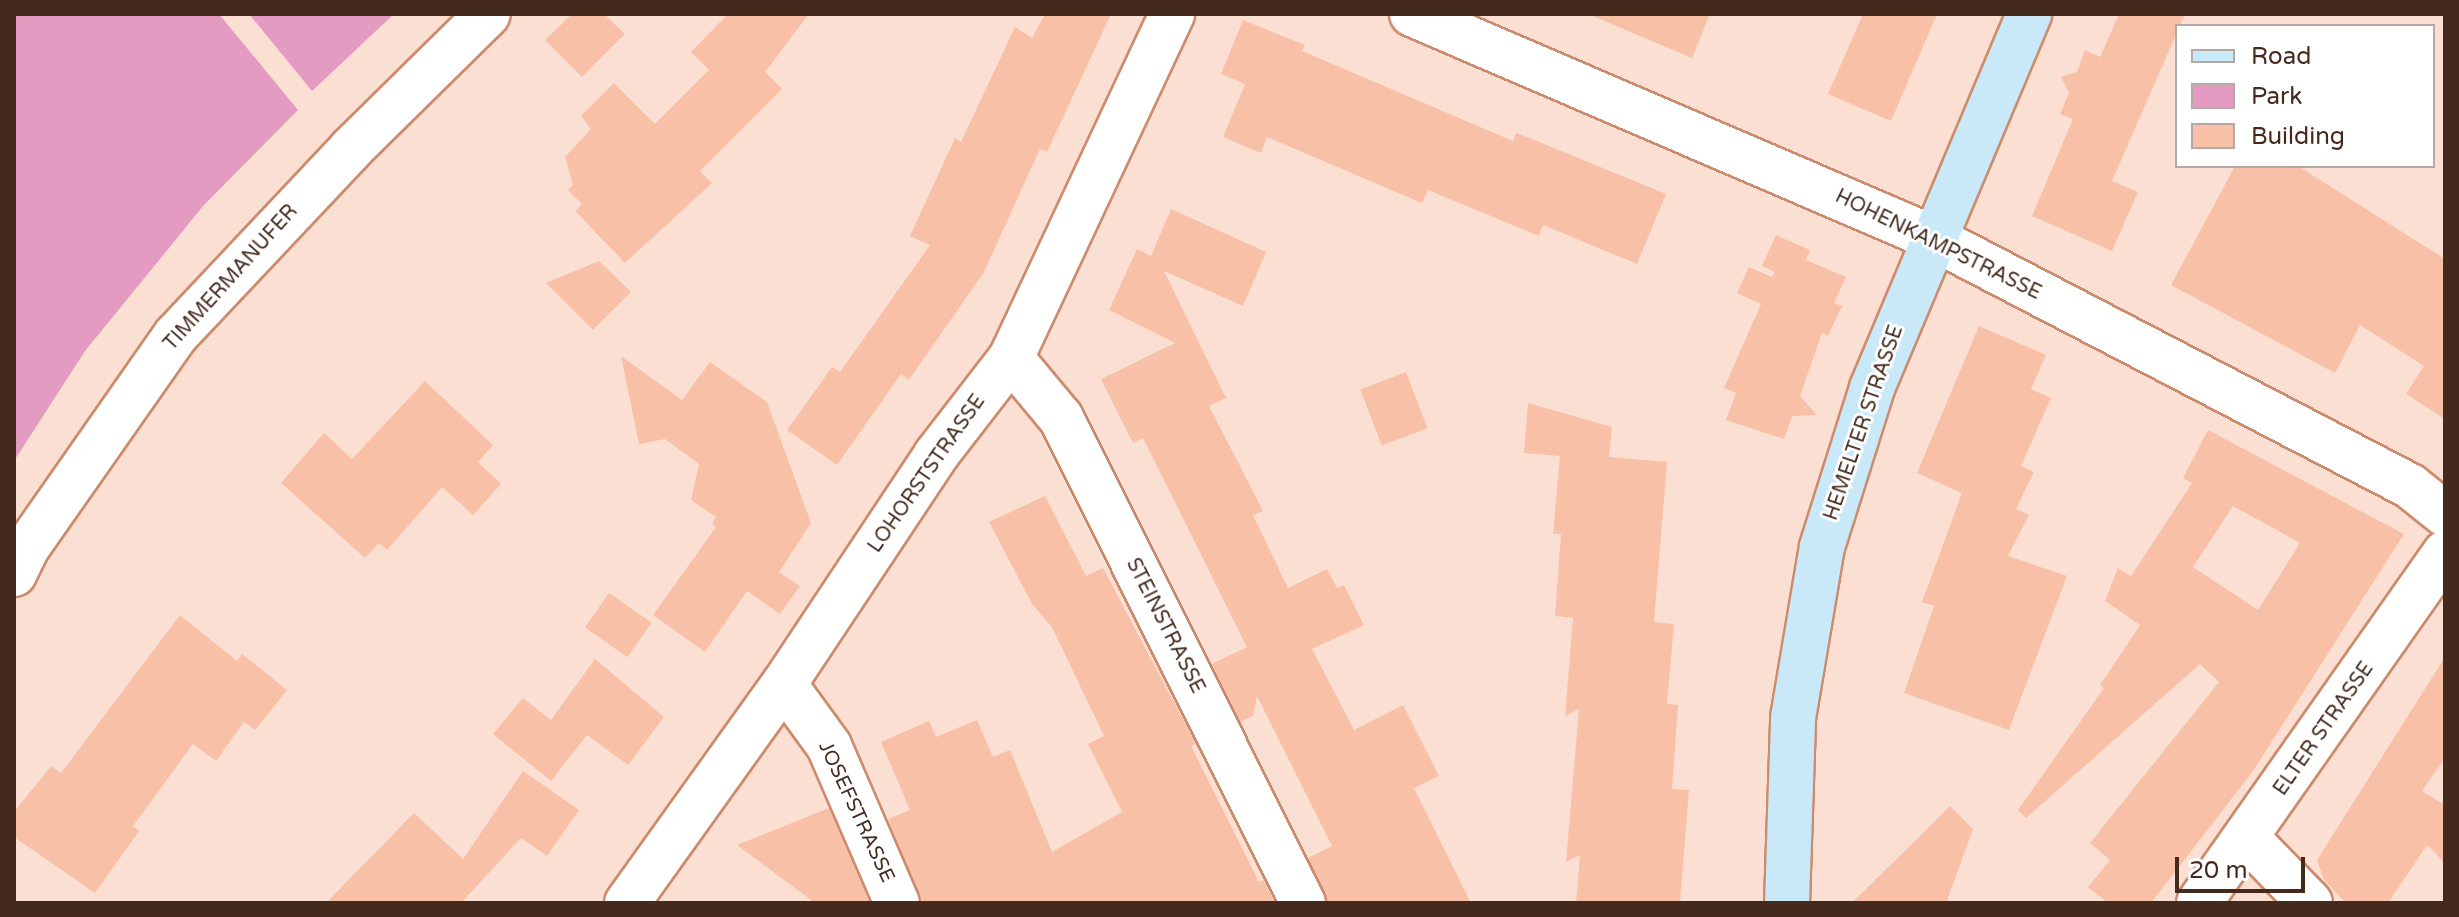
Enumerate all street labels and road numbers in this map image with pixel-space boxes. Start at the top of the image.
street label: HOHENKAMPSTRASSE [1831,185,2045,305]
street label: TIMMERMANUFER [159,200,303,356]
street label: HEMELTER STRASSE [1819,322,1909,524]
street label: LOHORSTSTRASSE [863,390,991,558]
street label: STEINSTRASSE [1121,554,1209,698]
street label: ELTER STRASSE [2269,658,2379,800]
street label: JOSEFSTRASSE [813,738,899,886]

